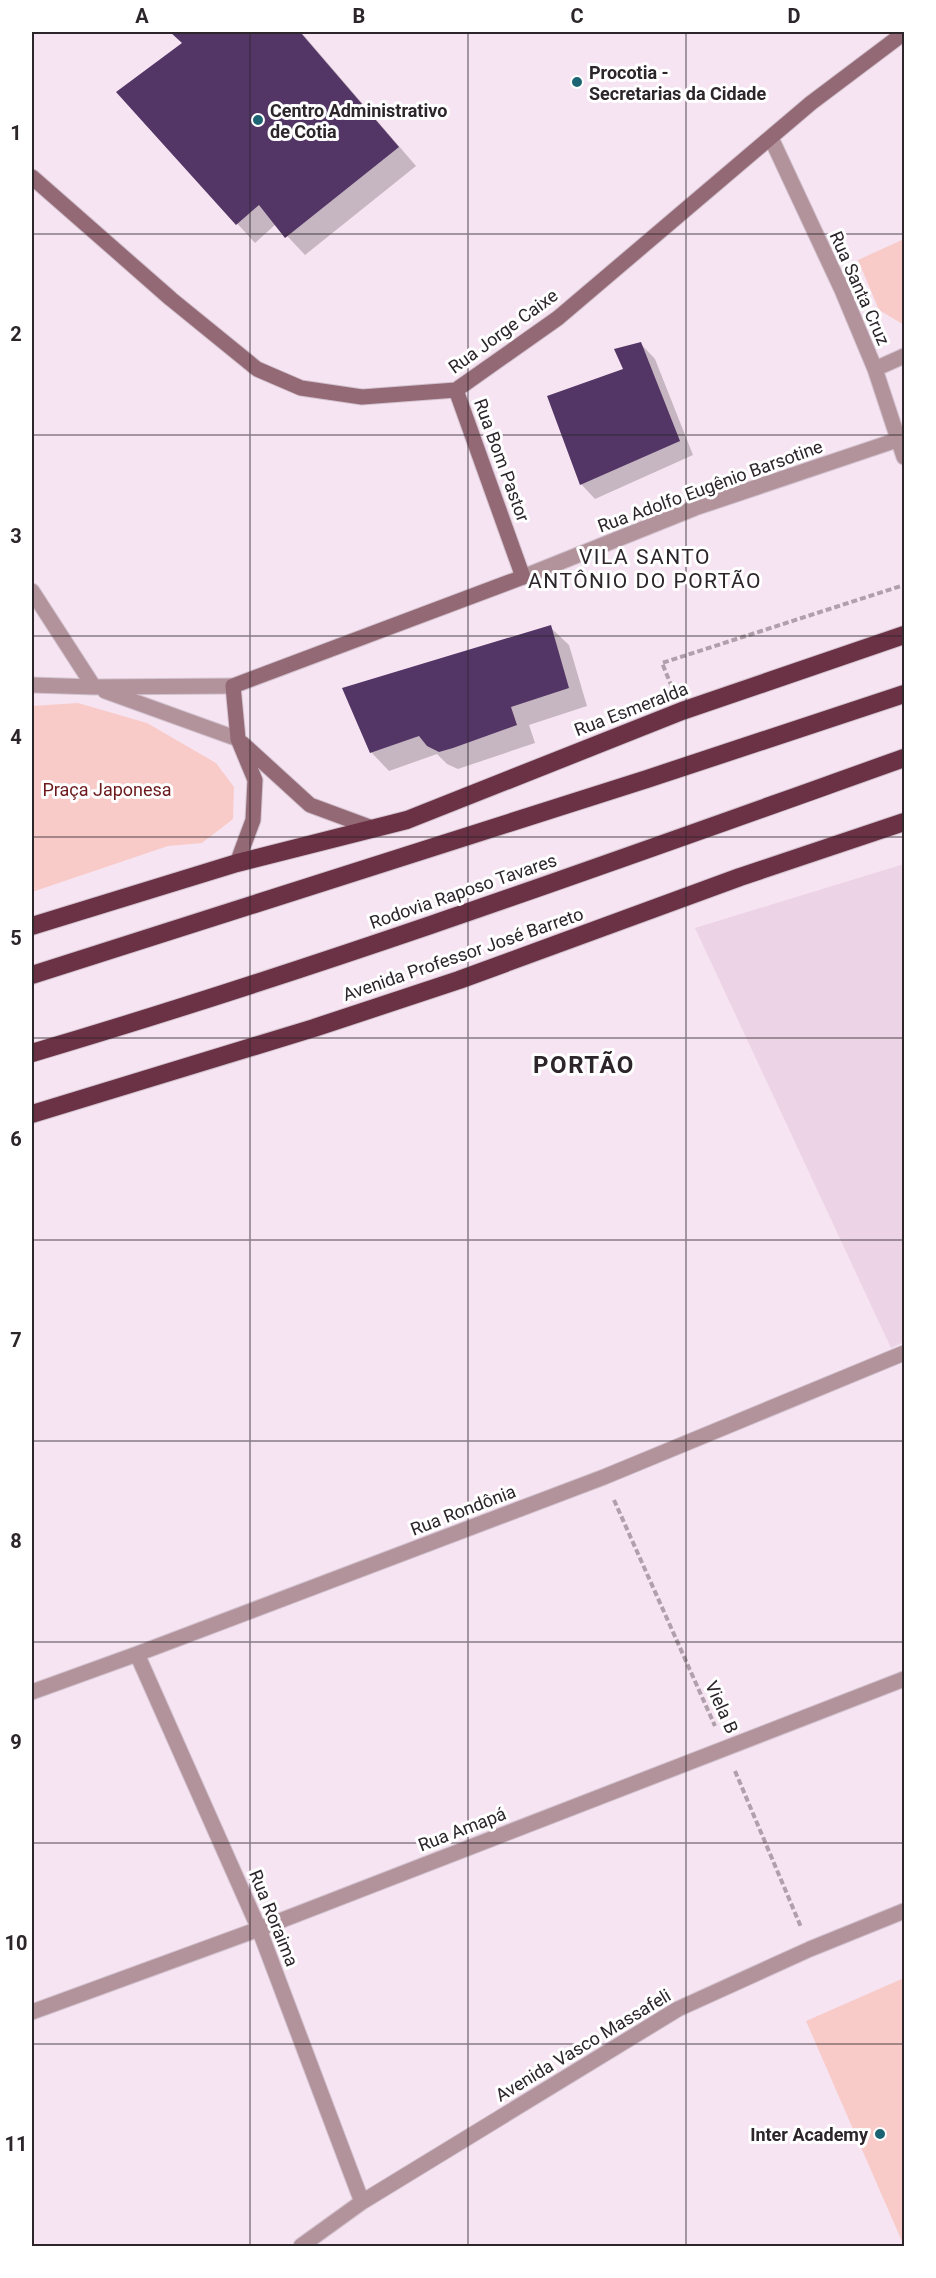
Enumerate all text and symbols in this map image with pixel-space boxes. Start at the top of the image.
text: A [135,4,149,28]
text: B [353,4,365,28]
text: C [570,4,584,28]
text: D [788,4,801,28]
place label: Procotia - Secretarias da Cidade [589,62,766,104]
marker: Procotia - Secretarias da Cidade [570,75,584,89]
place label: Centro Administrativo de Cotia [270,100,447,142]
marker: Centro Administrativo de Cotia [251,113,265,127]
text: 1 [10,121,22,145]
street label: Rua Santa Cruz [825,228,895,348]
street label: Rua Jorge Caixe [444,284,562,378]
text: 2 [10,322,22,346]
street label: Rua Bom Pastor [470,396,534,524]
street label: Rua Adolfo Eugênio Barsotine [595,435,825,537]
text: 3 [10,524,22,548]
district label: VILA SANTO ANTÔNIO DO PORTÃO [528,545,762,593]
street label: Rua Esmeralda [571,678,691,740]
text: 4 [10,725,22,749]
park label: Praça Japonesa [42,779,172,800]
street label: Rodovia Raposo Tavares [367,849,559,933]
street label: Avenida Professor José Barreto [340,903,586,1005]
text: 5 [10,926,22,950]
district label: PORTÃO [533,1051,635,1079]
text: 6 [10,1127,22,1151]
text: 7 [10,1328,22,1352]
street label: Rua Rondônia [407,1480,519,1540]
text: 8 [10,1529,22,1553]
street label: Viela B [701,1677,743,1737]
text: 9 [10,1730,22,1754]
street label: Rua Amapá [415,1803,509,1855]
street label: Rua Roraima [245,1867,303,1969]
text: 10 [5,1931,27,1955]
street label: Avenida Vasco Massafeli [492,1984,674,2106]
place label: Inter Academy [750,2124,869,2145]
marker: Inter Academy [873,2127,887,2141]
text: 11 [5,2132,27,2156]

